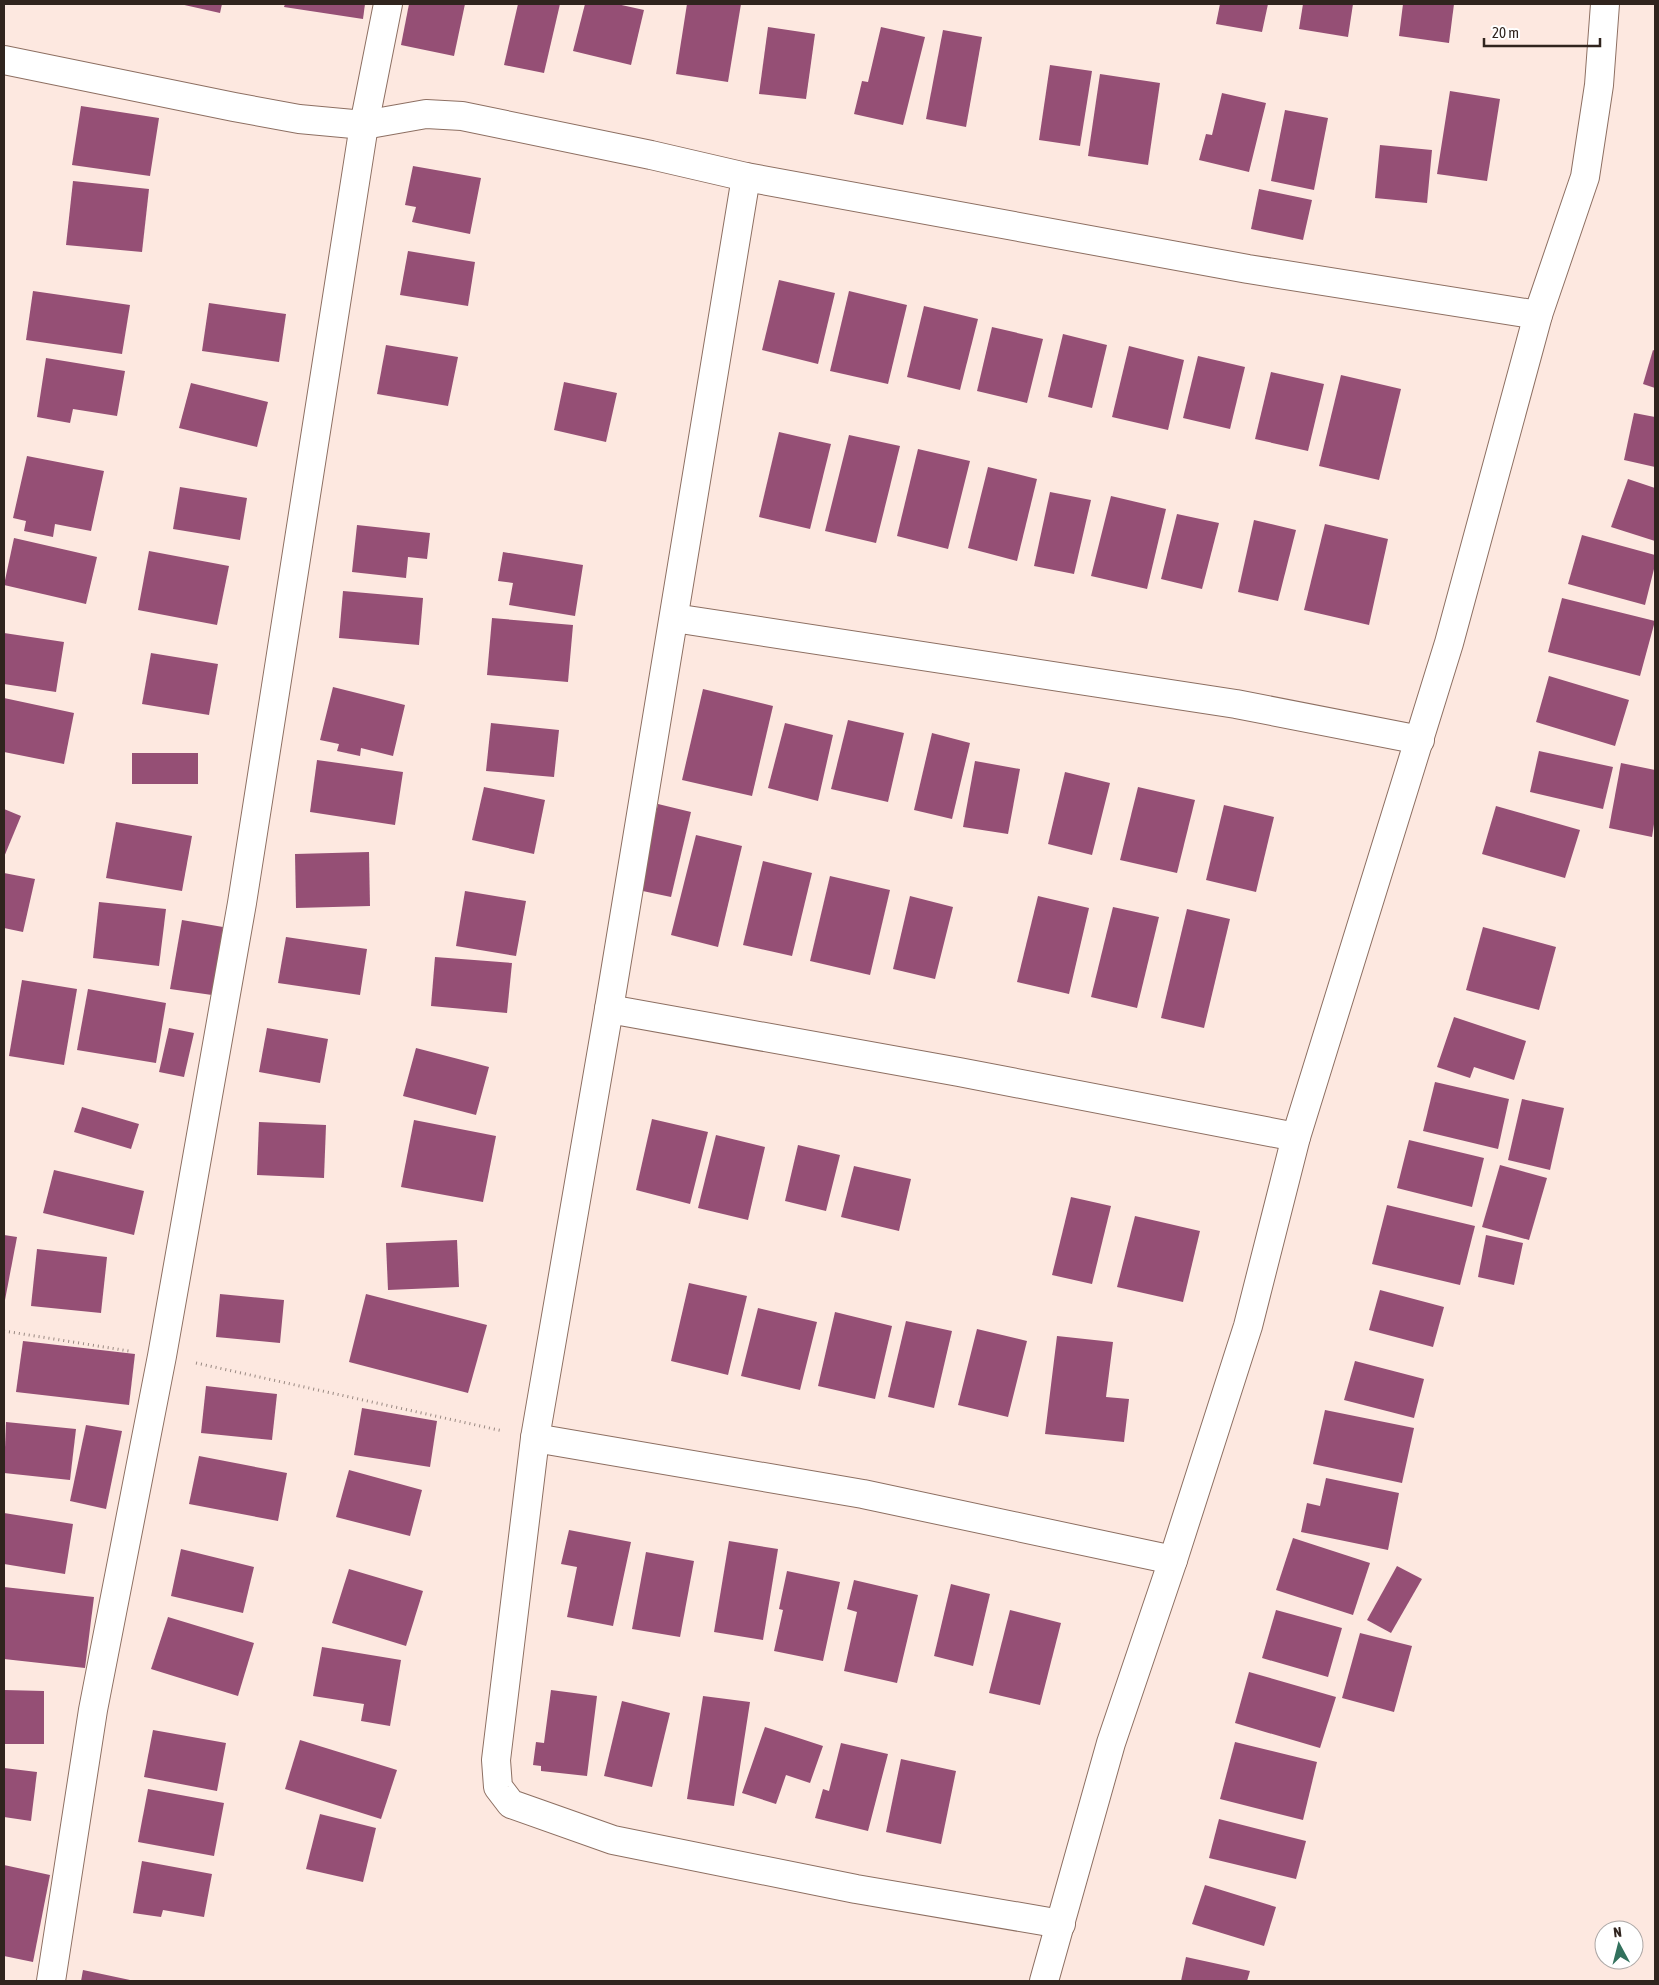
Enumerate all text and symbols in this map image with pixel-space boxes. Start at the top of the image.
scale bar [1484,15,1600,47]
text: 20 m [1492,24,1519,41]
north arrow [1594,1920,1644,1970]
text: N [1612,1924,1622,1941]

